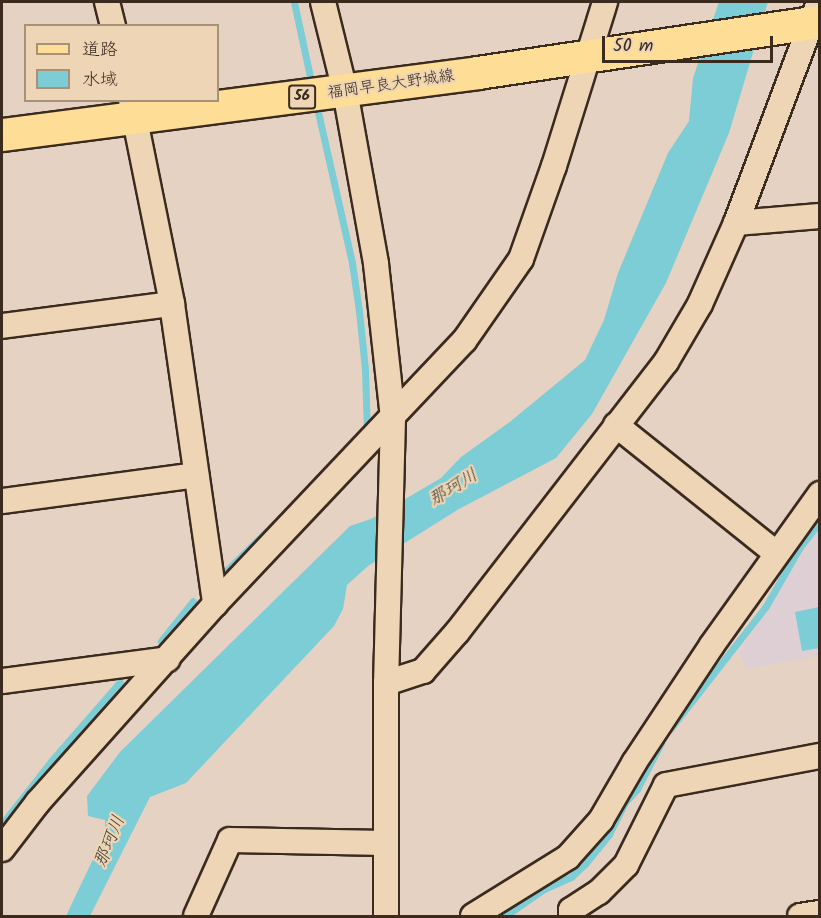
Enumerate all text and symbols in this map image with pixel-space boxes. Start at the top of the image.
legend [24,24,219,102]
scale bar [605,24,776,62]
text: 50 m [613,32,653,61]
text: 道路 [82,36,118,65]
text: 水域 [82,66,118,95]
street label: 福岡早良大野城線 [326,67,456,103]
road number: 56 [287,85,317,109]
water label: 那珂川 [425,466,483,512]
water label: 那珂川 [91,813,131,871]

